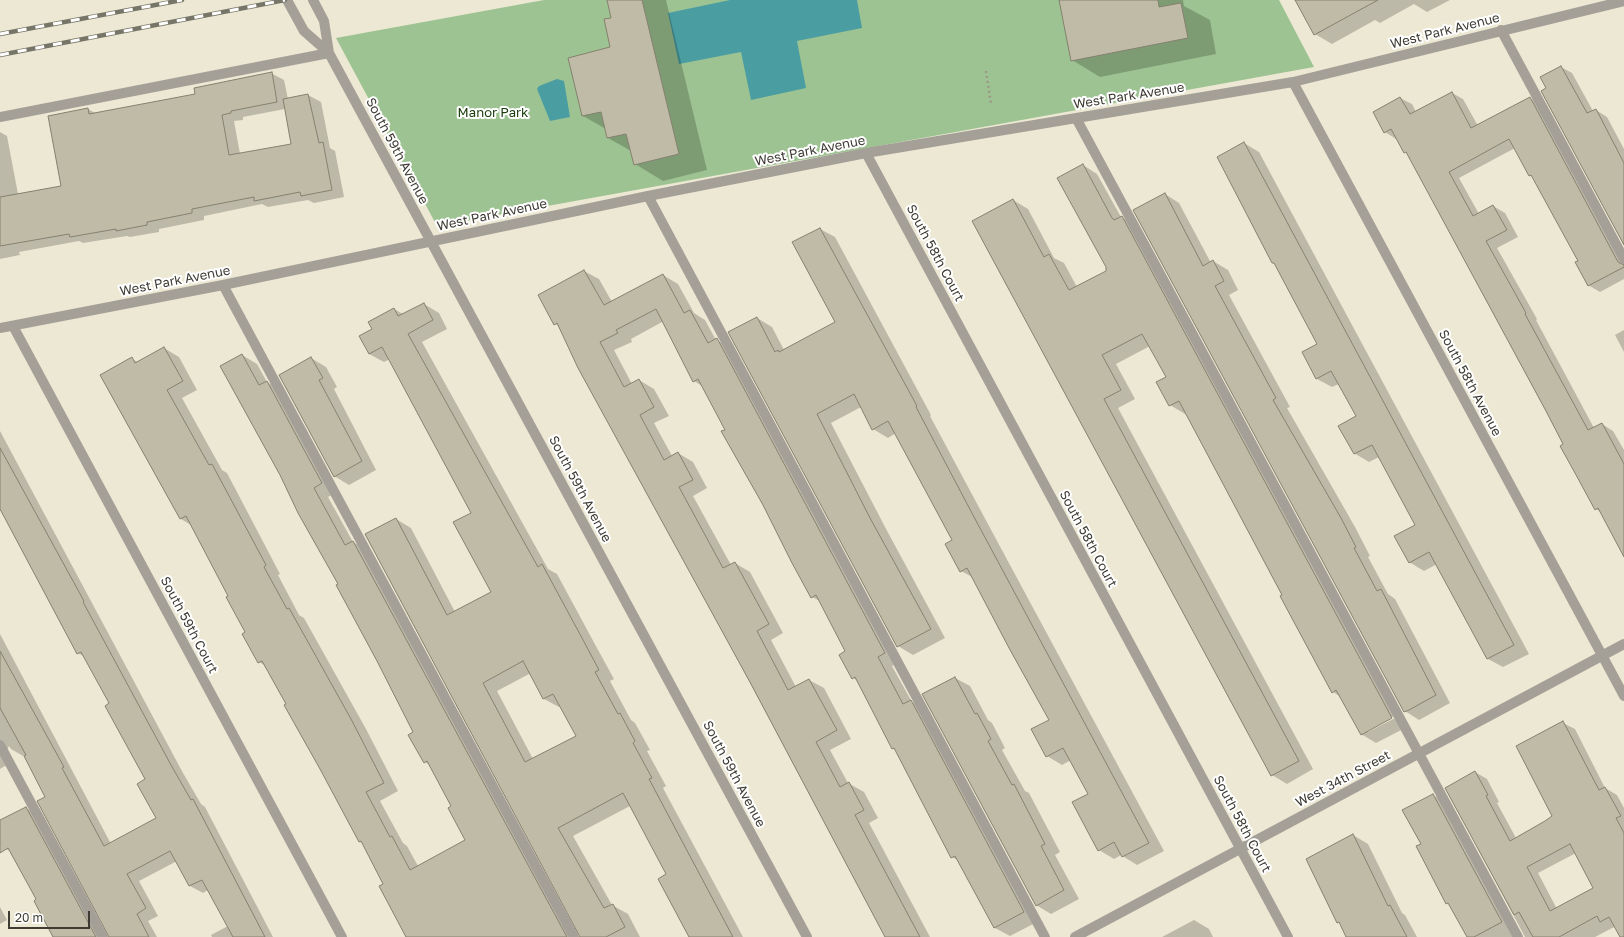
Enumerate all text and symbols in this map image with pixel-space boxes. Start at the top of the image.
street label: West Park Avenue [1389,10,1501,52]
street label: West Park Avenue [1072,80,1186,112]
street label: South 59th Avenue [362,95,432,207]
park label: Manor Park [458,105,528,121]
street label: West Park Avenue [753,133,867,169]
street label: West Park Avenue [436,196,548,234]
street label: South 58th Court [903,202,967,304]
street label: West Park Avenue [118,263,232,299]
street label: South 58th Avenue [1435,327,1505,439]
street label: South 59th Avenue [545,433,615,545]
street label: South 58th Court [1056,488,1120,590]
street label: South 59th Court [157,574,221,676]
street label: South 59th Avenue [699,718,769,830]
street label: West 34th Street [1293,747,1393,811]
street label: South 58th Court [1210,773,1274,875]
scale bar [10,903,92,929]
text: 20 m [15,910,43,925]

